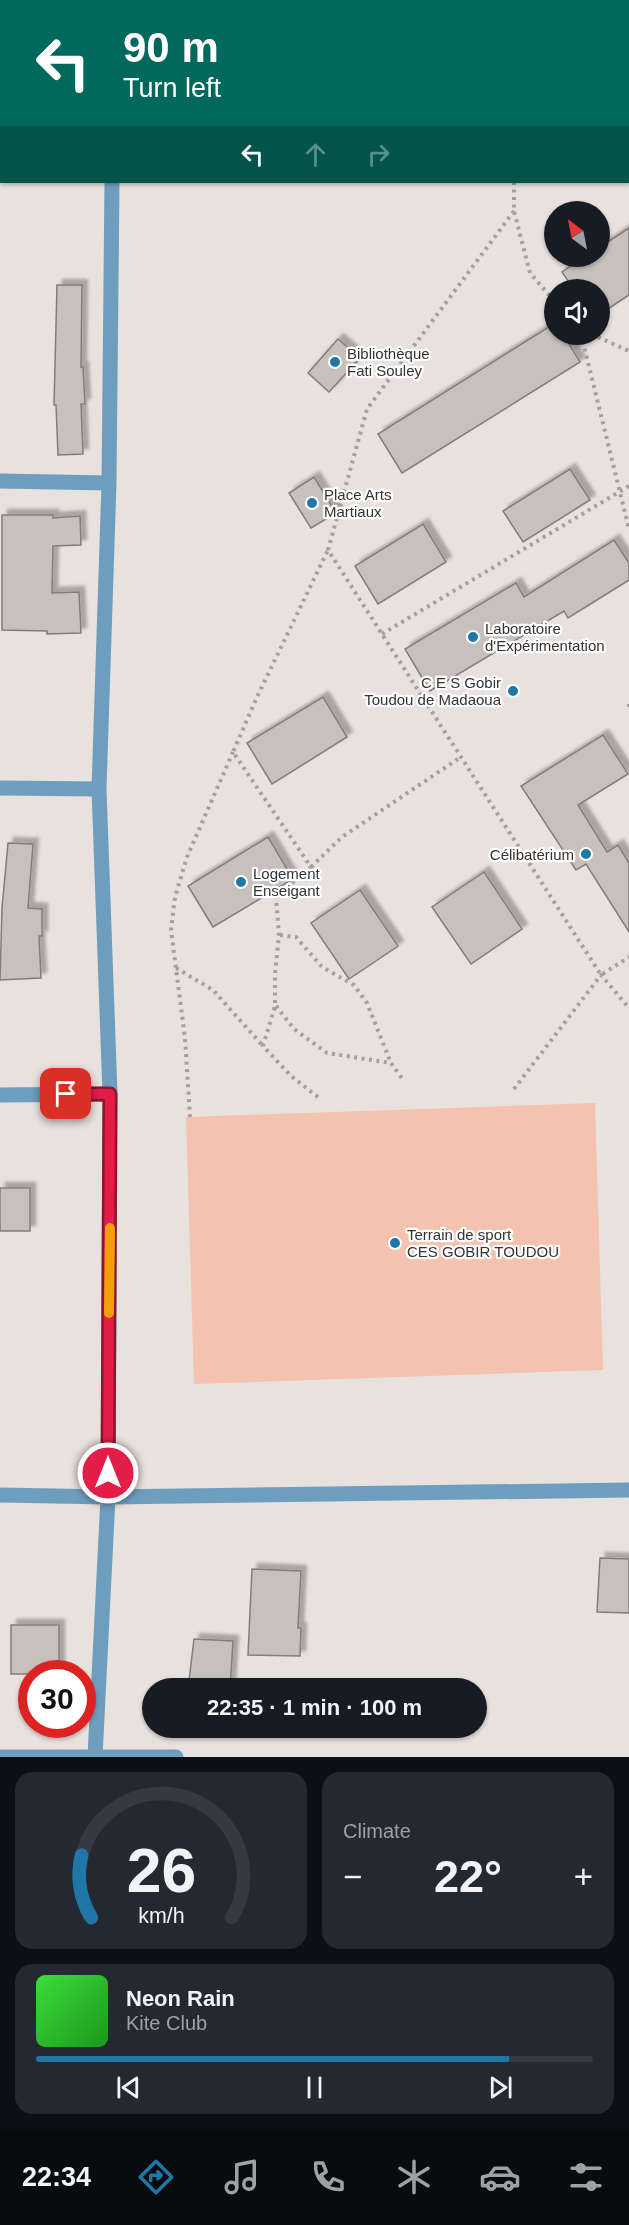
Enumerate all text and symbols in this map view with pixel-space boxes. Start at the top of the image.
icon: left [24,24,102,102]
text: 90 m [123,24,219,71]
text: Turn left [123,73,221,103]
icon: left [236,138,269,171]
icon: ahead [299,138,332,171]
icon: right [362,138,395,171]
north arrow [544,201,610,267]
map controls [544,201,610,345]
button: sound [544,279,610,345]
place label: Bibliothèque Fati Souley [347,345,430,379]
marker: Bibliothèque Fati Souley [328,355,342,369]
place label: Place Arts Martiaux [324,486,392,520]
marker: Place Arts Martiaux [305,496,319,510]
place label: Laboratoire d'Expérimentation [485,620,605,654]
marker: Laboratoire d'Expérimentation [466,630,480,644]
place label: C E S Gobir Toudou de Madaoua [364,674,502,708]
marker: C E S Gobir Toudou de Madaoua [506,684,520,698]
place label: Célibatérium [490,846,574,863]
marker: Célibatérium [579,847,593,861]
place label: Logement Enseigant [253,865,321,899]
marker: Logement Enseigant [234,875,248,889]
pin [40,1068,91,1119]
icon: arrive [49,1077,82,1110]
place label: Terrain de sport CES GOBIR TOUDOU [407,1226,559,1260]
marker: Terrain de sport CES GOBIR TOUDOU [388,1236,402,1250]
position arrow [76,1441,140,1505]
speed limit sign: 30 [18,1660,96,1738]
text: 22:35 · 1 min · 100 m [207,1695,422,1720]
text: Climate [343,1820,411,1842]
text: 26 [126,1836,196,1905]
text: 22° [434,1851,502,1902]
text: − [343,1858,362,1895]
text: + [574,1858,593,1895]
text: km/h [138,1904,184,1928]
text: Neon Rain [126,1986,235,2011]
text: Kite Club [126,2012,207,2034]
icon: previous [112,2071,145,2104]
icon: pause [298,2071,331,2104]
icon: next [484,2071,517,2104]
icon: directions [135,2156,177,2198]
icon: music [221,2156,263,2198]
icon: phone [307,2156,349,2198]
icon: climate [393,2156,435,2198]
icon: car [479,2156,521,2198]
icon: filters [565,2156,607,2198]
text: 22:34 [22,2162,91,2192]

